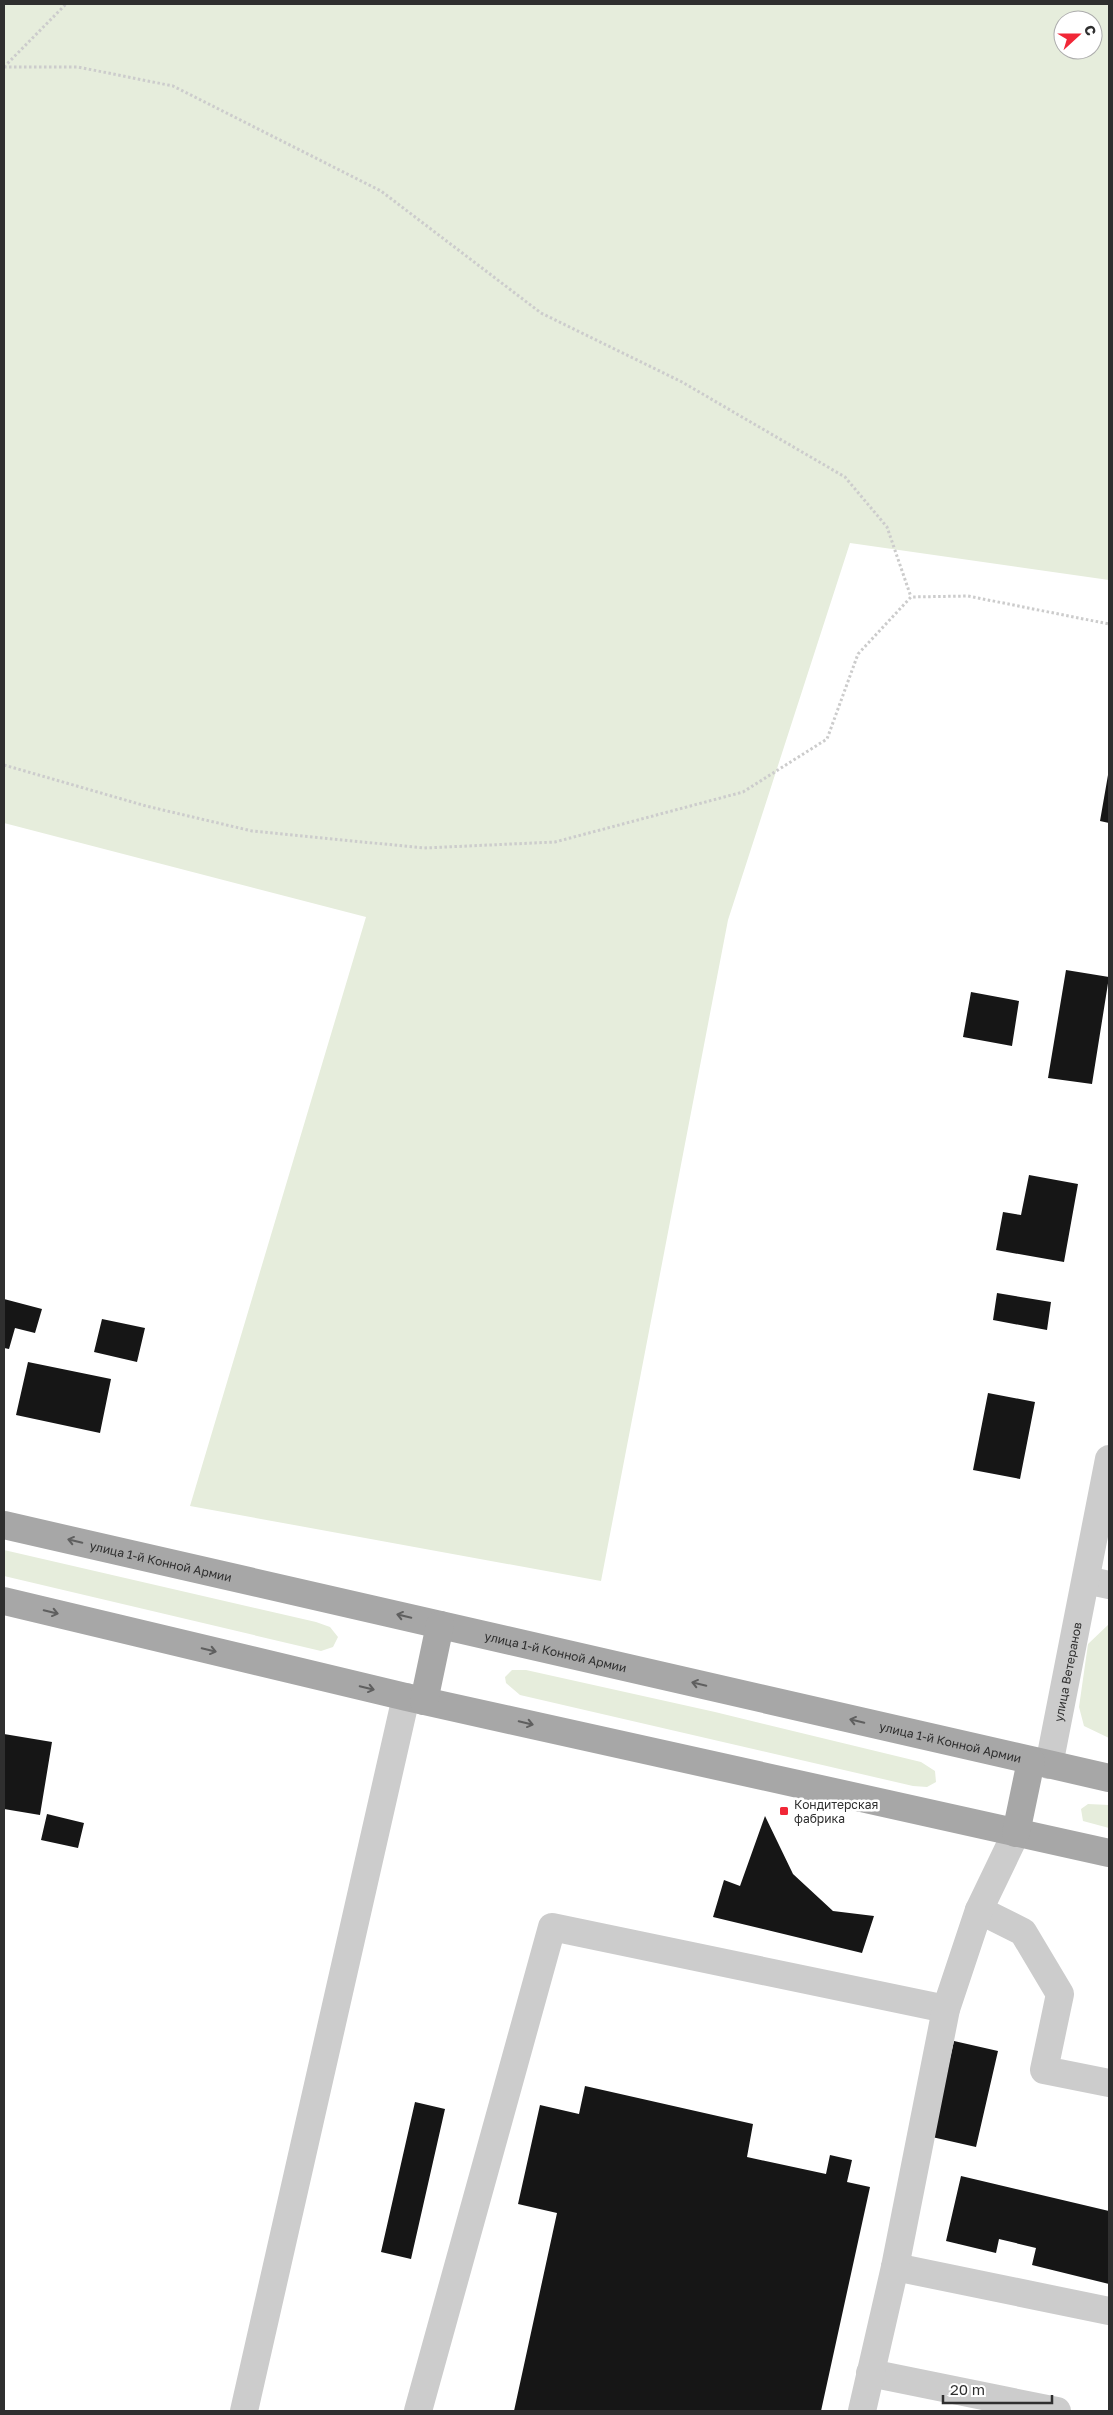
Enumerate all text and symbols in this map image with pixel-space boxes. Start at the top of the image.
north arrow [1053,10,1103,60]
text: С [1081,22,1100,38]
one-way arrow [67,1536,83,1545]
street label: улица 1-й Конной Армии [88,1537,233,1584]
one-way arrow [43,1608,59,1617]
one-way arrow [396,1611,412,1621]
street label: улица Ветеранов [1050,1620,1084,1723]
street label: улица 1-й Конной Армии [483,1628,628,1675]
one-way arrow [201,1646,217,1655]
one-way arrow [691,1679,707,1688]
one-way arrow [359,1684,375,1693]
one-way arrow [849,1716,865,1725]
street label: улица 1-й Конной Армии [878,1718,1023,1765]
one-way arrow [517,1719,533,1729]
place label: Кондитерская фабрика [794,1797,878,1826]
marker: Кондитерская фабрика [778,1805,790,1817]
scale bar [943,2372,1052,2404]
text: 20 m [950,2380,985,2398]

